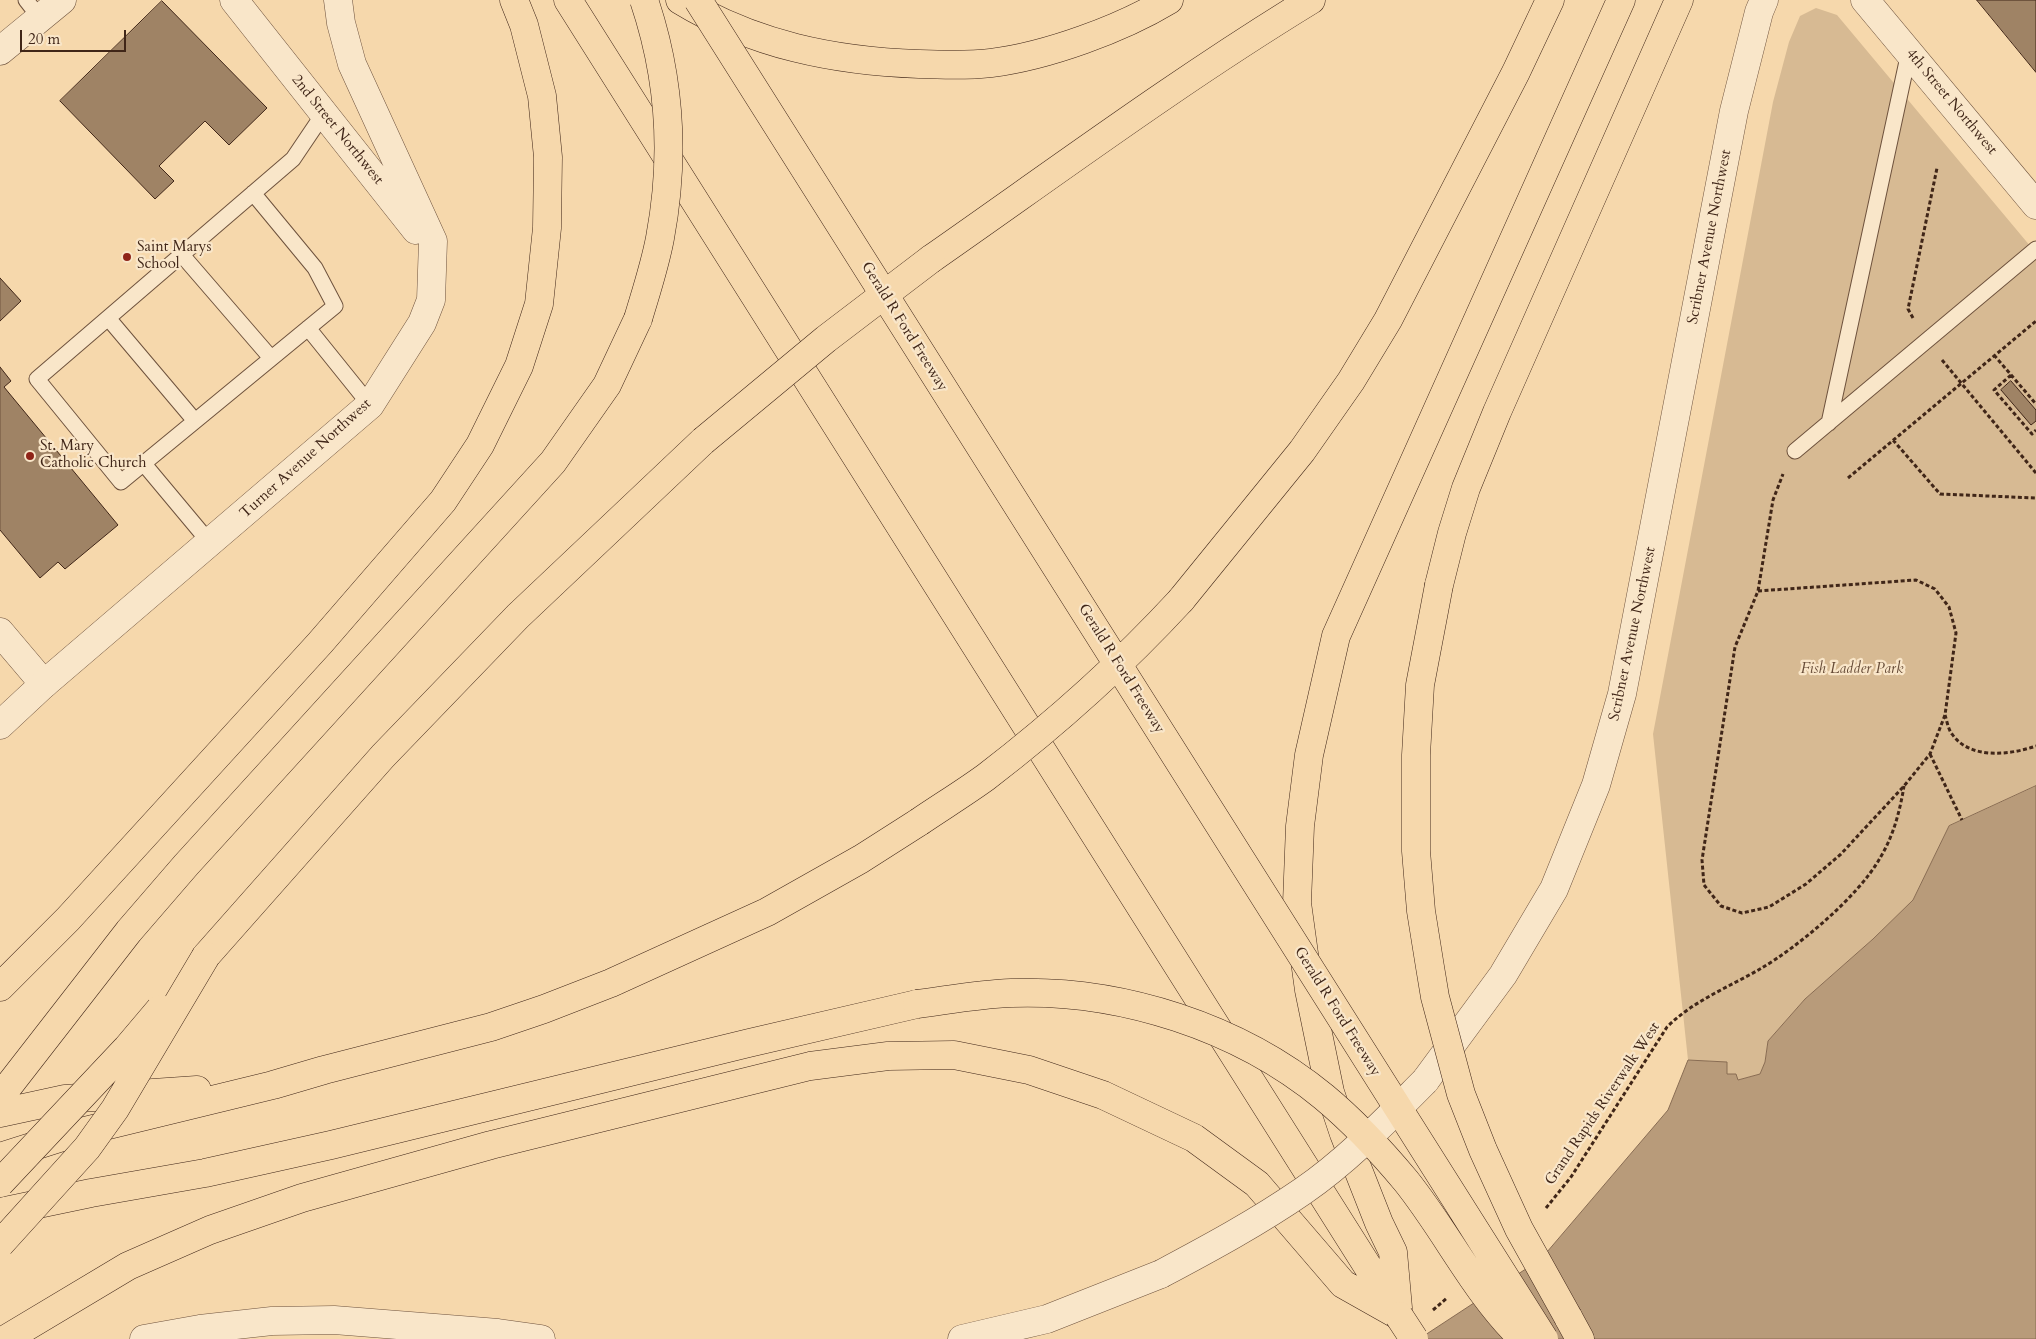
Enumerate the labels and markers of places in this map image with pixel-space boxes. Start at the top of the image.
place label: Saint Marys School [137,239,212,274]
marker: Saint Marys School [121,251,133,263]
place label: St. Mary Catholic Church [40,438,146,473]
marker: St. Mary Catholic Church [24,450,36,462]

